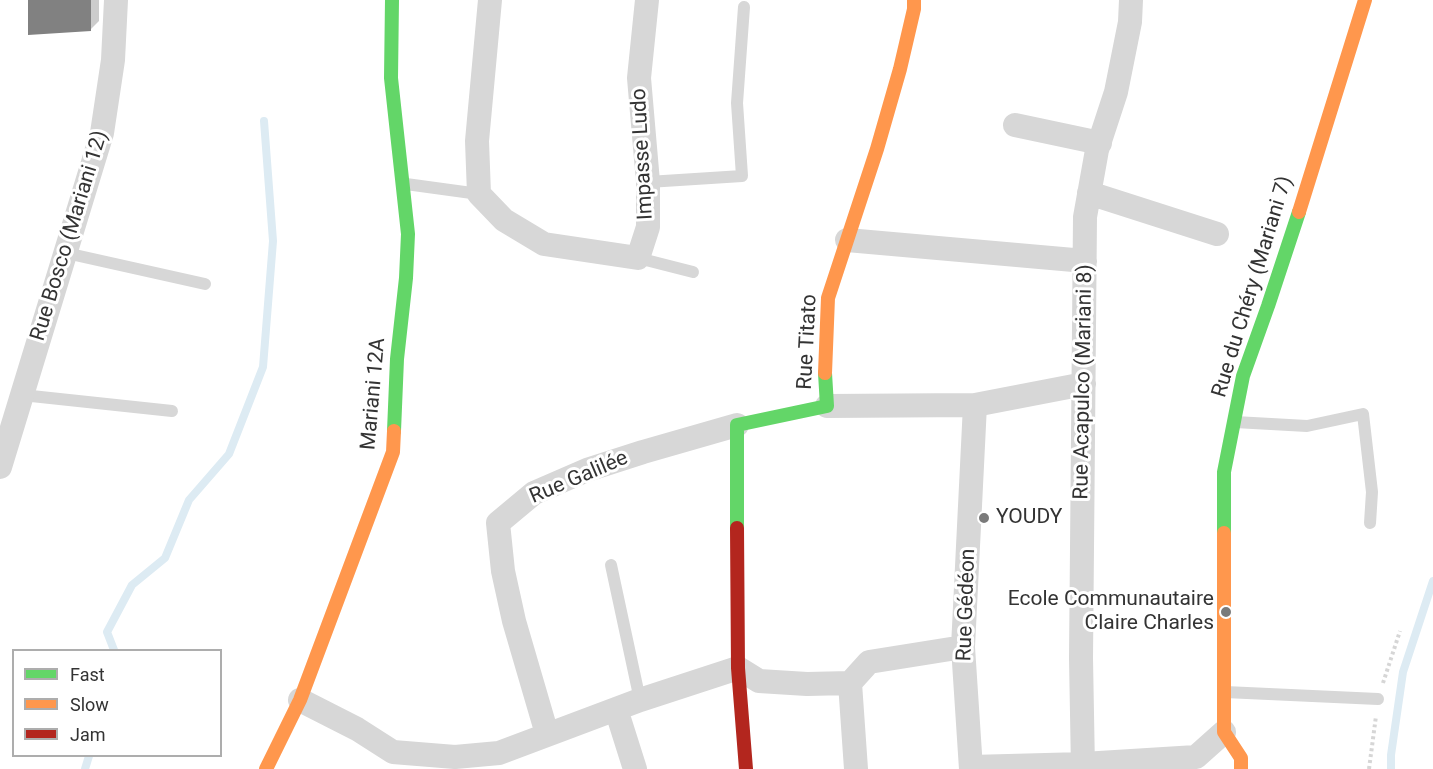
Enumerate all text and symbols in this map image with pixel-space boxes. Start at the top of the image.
street label: Impasse Ludo [627,88,659,220]
street label: Rue Bosco (Mariani 12) [26,128,114,344]
street label: Rue du Chéry (Mariani 7) [1207,173,1299,401]
street label: Rue Acapulco (Mariani 8) [1069,264,1099,500]
street label: Rue Titato [793,294,823,390]
street label: Mariani 12A [357,337,391,451]
street label: Rue Galilée [526,446,632,510]
place label: YOUDY [996,505,1062,531]
marker: YOUDY [977,511,991,525]
street label: Rue Gédéon [952,548,982,662]
place label: Ecole Communautaire Claire Charles [1008,587,1214,637]
marker: Ecole Communautaire Claire Charles [1219,605,1233,619]
legend [12,649,222,757]
text: Fast [70,664,105,685]
text: Slow [70,694,109,715]
text: Jam [70,724,106,745]

